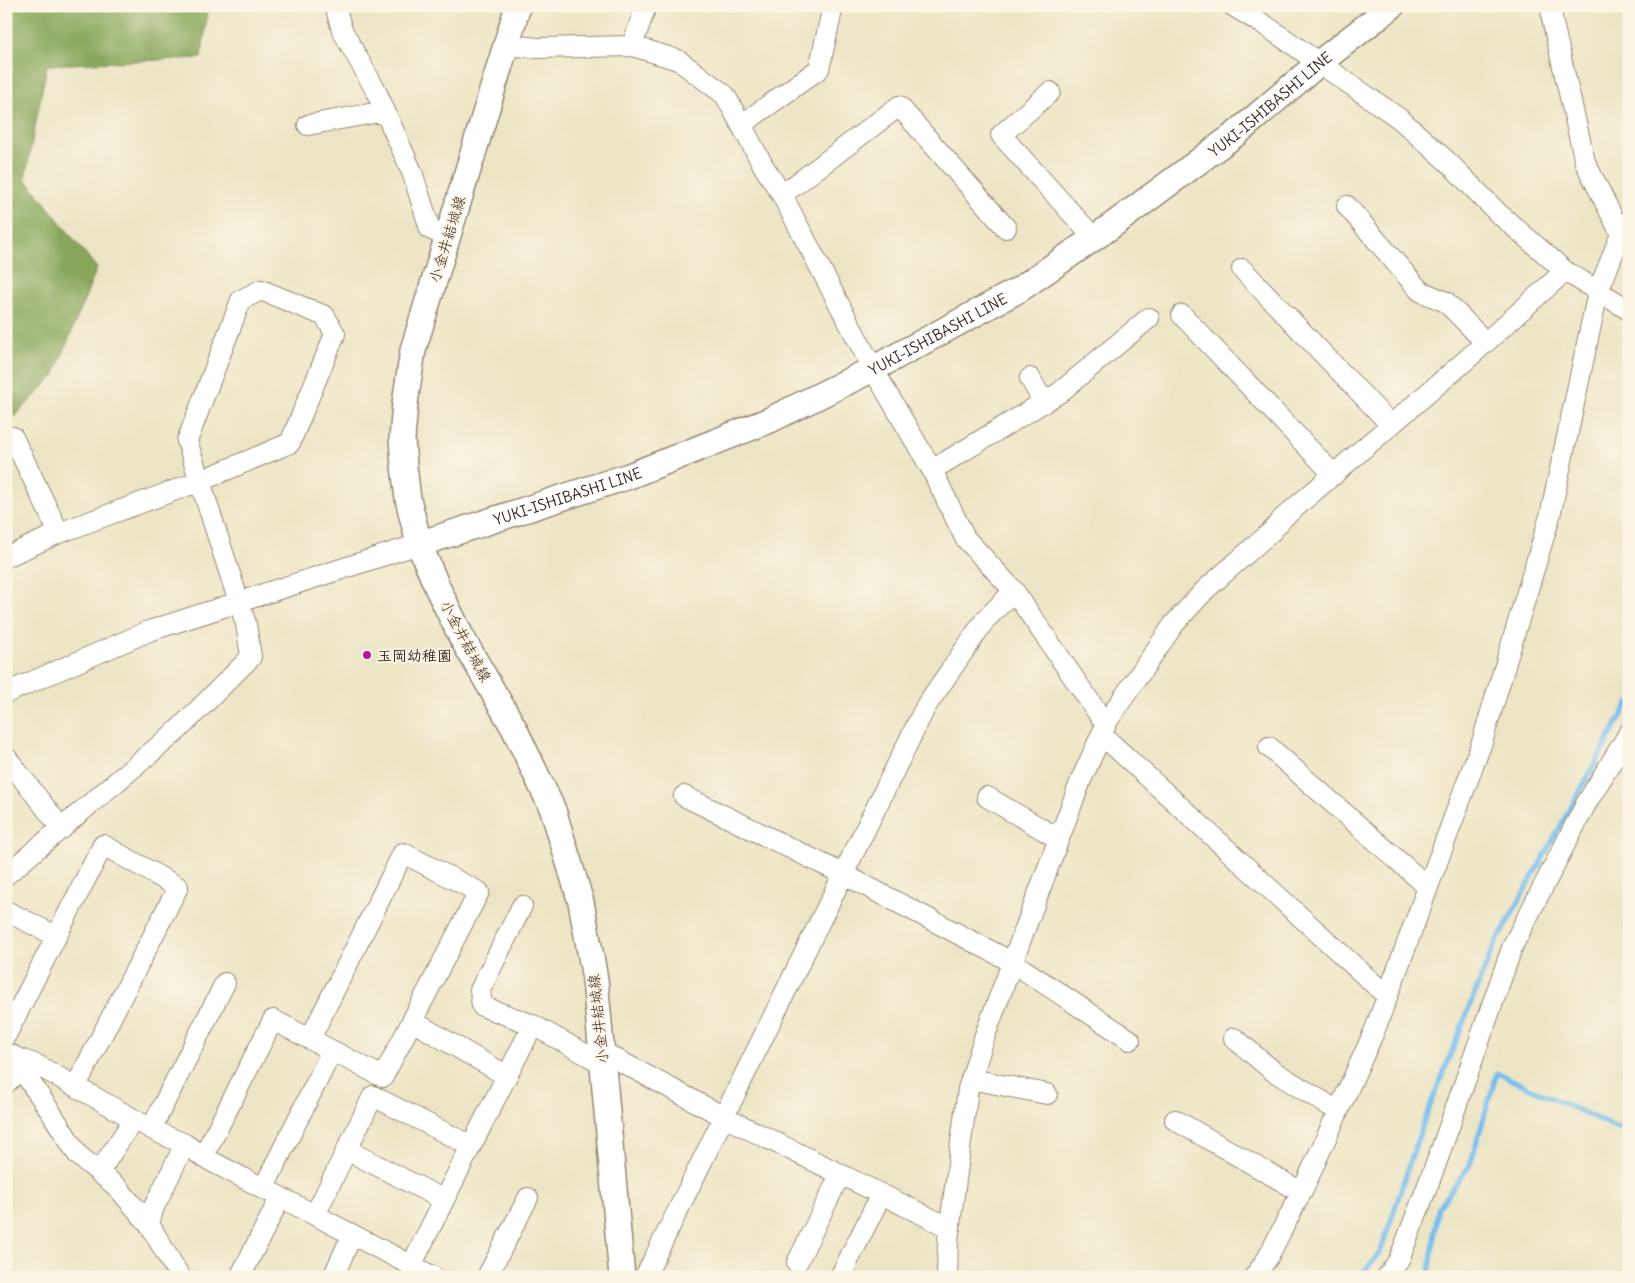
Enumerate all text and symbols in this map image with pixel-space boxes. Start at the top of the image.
street label: YUKI-ISHIBASHI LINE [1205,47,1336,160]
street label: 小金井結城線 [425,193,469,285]
street label: YUKI-ISHIBASHI LINE [865,288,1010,379]
street label: YUKI-ISHIBASHI LINE [491,462,644,529]
street label: 小金井結城線 [436,597,496,685]
place label: 玉岡幼稚園 [377,646,452,665]
marker: 玉岡幼稚園 [361,649,373,661]
street label: 小金井結城線 [584,973,612,1065]

